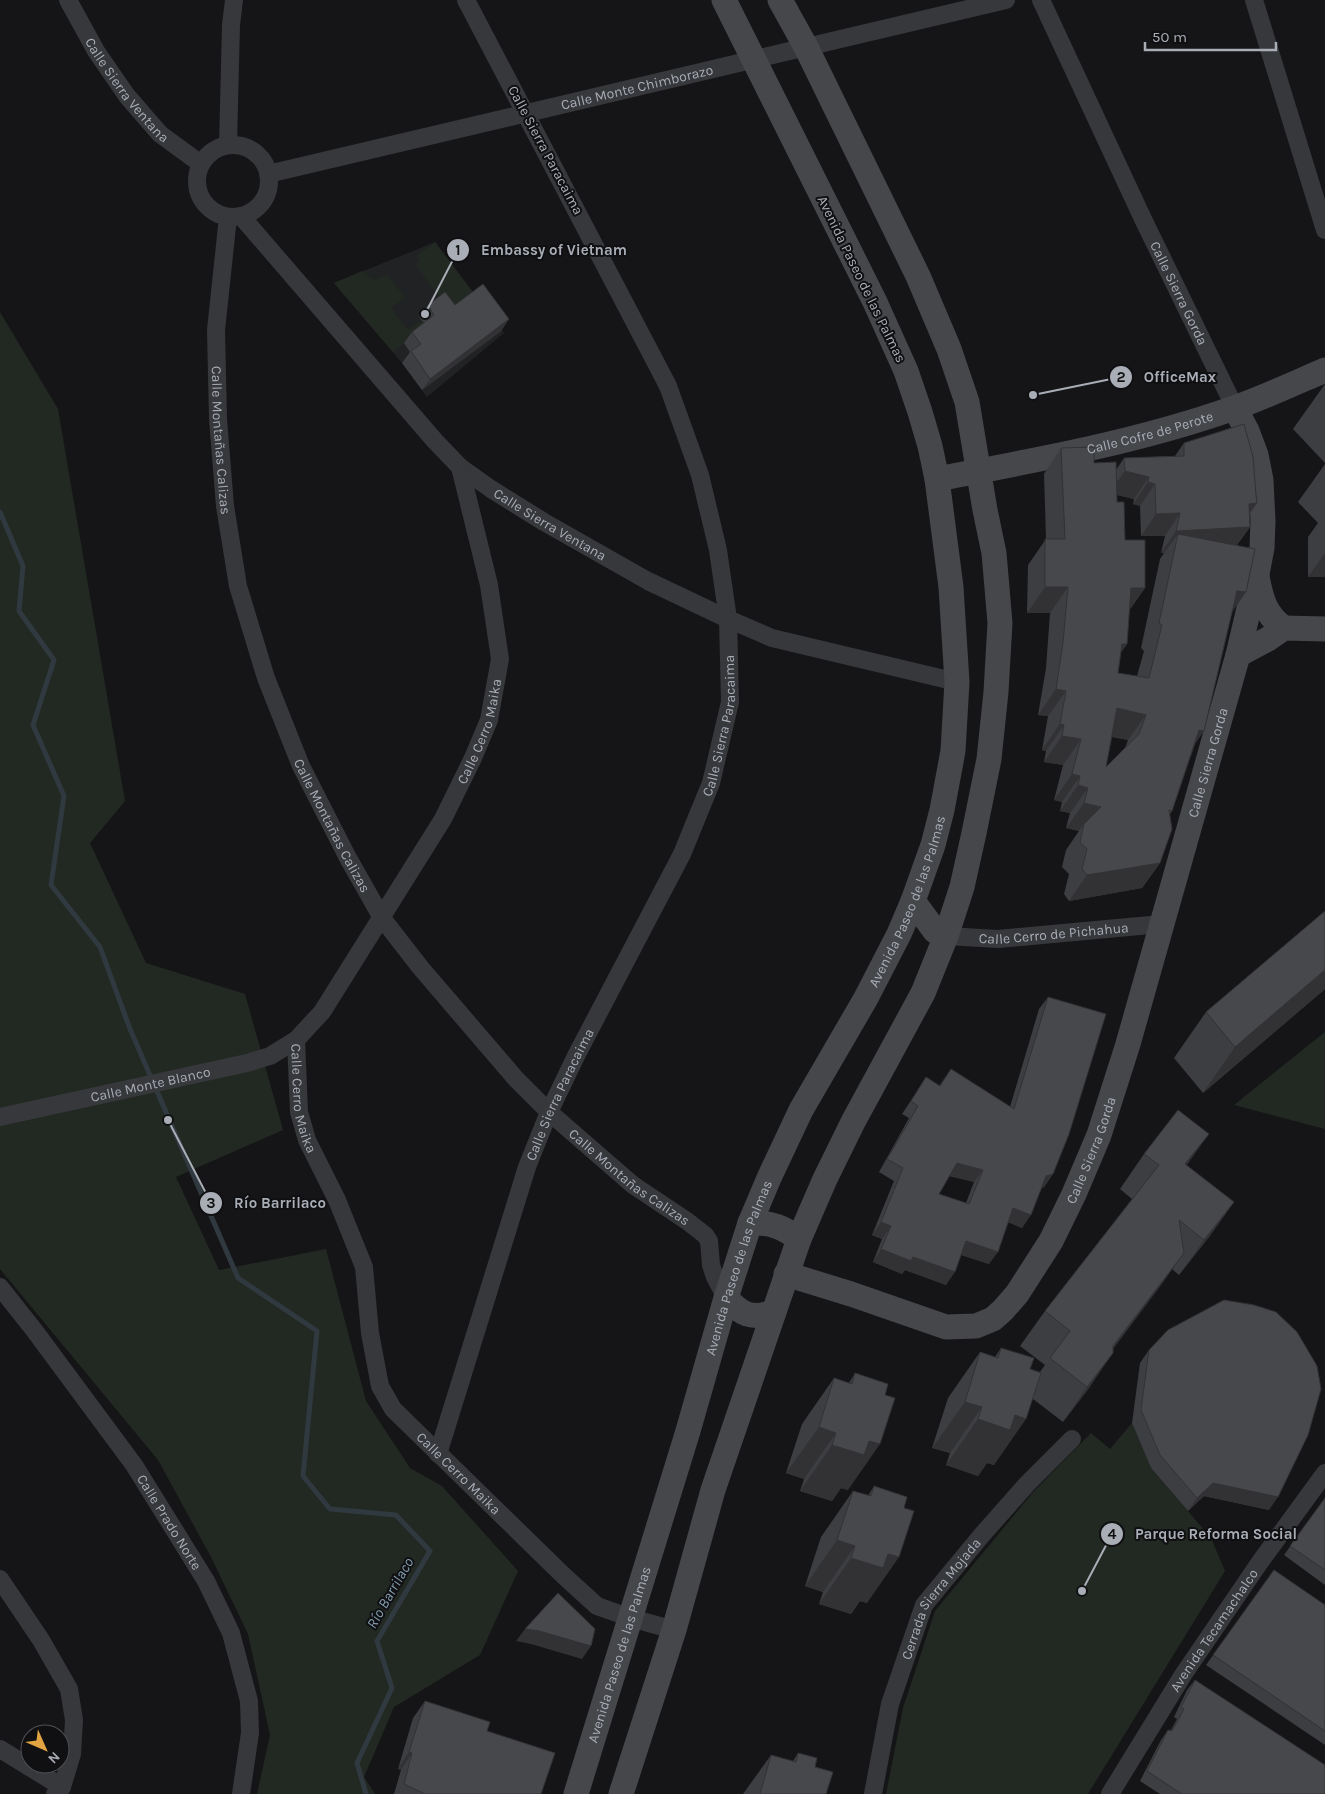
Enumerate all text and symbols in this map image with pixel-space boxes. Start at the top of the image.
scale bar [1145,20,1276,52]
text: 50 m [1152,28,1187,46]
street label: Calle Sierra Ventana [81,35,172,146]
street label: Calle Monte Chimborazo [559,61,715,114]
street label: Calle Sierra Paracaima [504,83,587,218]
street label: Avenida Paseo de las Palmas [814,193,909,365]
callout: Embassy of Vietnam [446,235,637,265]
street label: Calle Sierra Gorda [1146,239,1211,348]
text: 1 [455,241,461,259]
text: Embassy of Vietnam [481,241,627,259]
callout: OfficeMax [1109,362,1226,392]
street label: Calle Montañas Calizas [208,366,234,516]
text: 2 [1116,368,1126,386]
text: OfficeMax [1144,368,1217,386]
street label: Calle Cofre de Perote [1085,408,1215,458]
street label: Calle Sierra Ventana [490,485,609,565]
street label: Calle Sierra Paracaima [698,655,739,799]
street label: Calle Cerro Maika [454,677,505,787]
street label: Calle Sierra Gorda [1184,706,1232,820]
street label: Calle Montañas Calizas [290,756,374,896]
street label: Avenida Paseo de las Palmas [865,814,949,990]
street label: Calle Cerro de Pichahua [978,919,1129,948]
street label: Calle Sierra Paracaima [522,1026,598,1163]
street label: Calle Cerro Maika [287,1043,320,1156]
street label: Calle Monte Blanco [89,1063,212,1106]
street label: Calle Sierra Gorda [1063,1095,1120,1207]
street label: Calle Montañas Calizas [565,1125,693,1229]
street label: Avenida Paseo de las Palmas [702,1178,776,1357]
callout: Río Barrilaco [199,1188,335,1218]
text: 3 [206,1194,216,1212]
text: Río Barrilaco [234,1194,326,1212]
street label: Calle Cerro Maika [413,1429,504,1518]
street label: Calle Prado Norte [133,1471,205,1573]
callout: Parque Reforma Social [1100,1519,1307,1549]
text: 4 [1108,1525,1117,1543]
text: Parque Reforma Social [1135,1525,1297,1543]
street label: Cerrada Sierra Mojada [898,1535,985,1662]
water label: Río Barrilaco [362,1554,418,1632]
street label: Avenida Paseo de las Palmas [584,1564,655,1745]
street label: Avenida Tecamachalco [1167,1566,1262,1695]
north arrow [20,1724,70,1774]
text: N [44,1748,63,1767]

